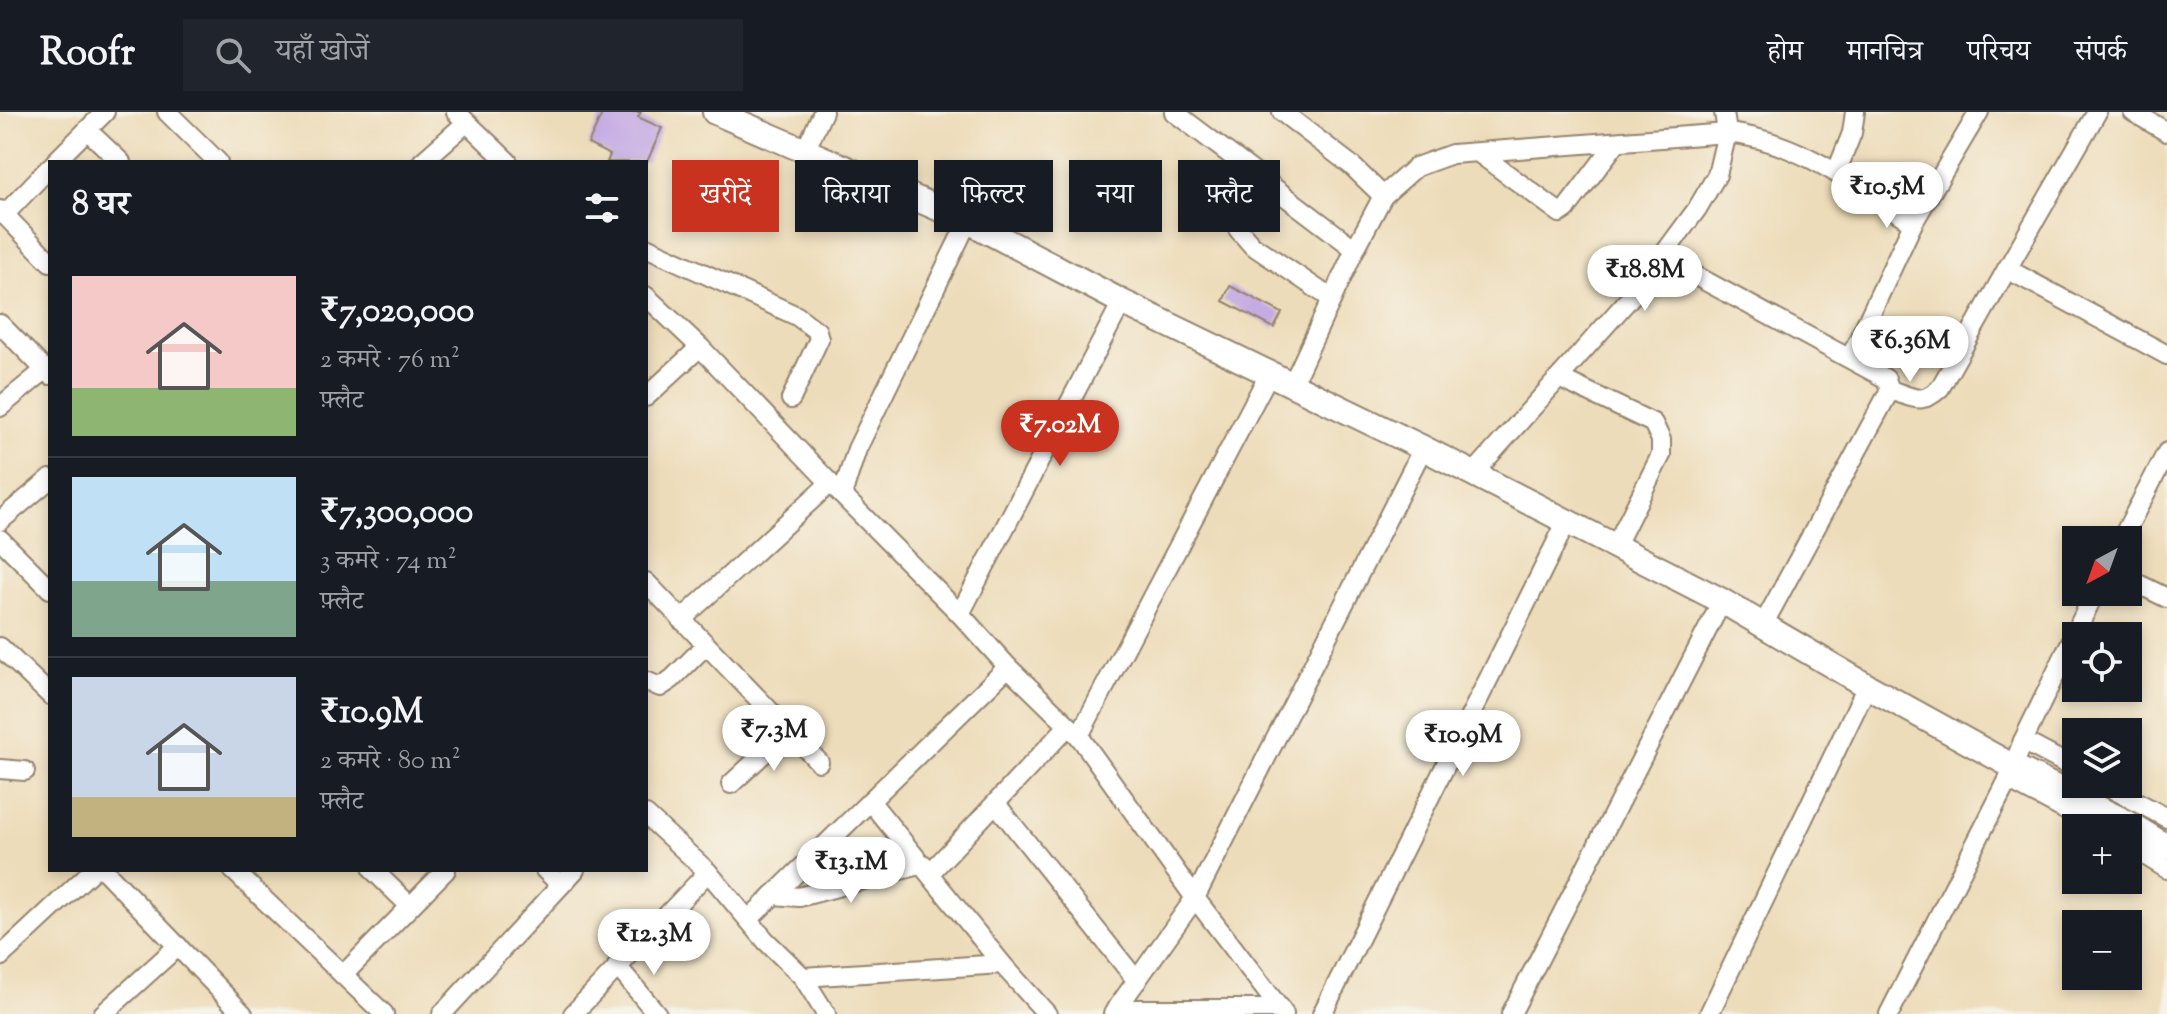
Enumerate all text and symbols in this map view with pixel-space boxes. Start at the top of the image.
search box [183,19,743,91]
text: Roofr [40,28,135,82]
text: यहाँ खोजें [275,31,369,74]
icon: search [211,33,255,77]
text: होम [1767,33,1803,73]
text: मानचित्र [1847,33,1923,73]
text: परिचय [1967,33,2030,73]
text: संपर्क [2074,33,2127,73]
chip: खरीदें [672,160,779,232]
chip: किराया [795,160,918,232]
chip: फ़िल्टर [934,160,1053,232]
chip: नया [1069,160,1162,232]
chip: फ़्लैट [1178,160,1280,232]
pin: ₹10.5M [1822,162,1952,230]
text: ₹10.5M [1849,169,1925,206]
text: 8 घर [72,181,130,230]
icon: filters [580,186,624,230]
pin: ₹18.8M [1580,245,1710,313]
text: ₹18.8M [1605,252,1685,289]
text: ₹7,020,000 [320,288,474,337]
icon: home [136,308,232,404]
pin: ₹6.36M [1845,316,1975,384]
text: ₹6.36M [1870,323,1950,360]
text: 2 कमरे · 76 m² [320,342,460,379]
text: फ़्लैट [320,383,363,420]
pin: ₹7.02M [995,400,1125,468]
text: ₹7.02M [1019,407,1101,444]
text: ₹7,300,000 [320,489,473,538]
icon: home [136,509,232,605]
north arrow [2062,526,2142,606]
map controls [2062,526,2142,990]
text: 3 कमरे · 74 m² [320,543,457,580]
text: फ़्लैट [320,584,363,621]
button: locate [2062,622,2142,702]
text: ₹10.9M [320,689,423,738]
pin: ₹7.3M [718,705,830,773]
icon: home [136,709,232,805]
pin: ₹10.9M [1398,710,1528,778]
text: ₹7.3M [740,712,808,749]
text: ₹10.9M [1424,717,1502,754]
button: layers [2062,718,2142,798]
text: 2 कमरे · 80 m² [320,743,461,780]
text: फ़्लैट [320,784,363,821]
button: + [2062,814,2142,894]
pin: ₹13.1M [786,837,916,905]
text: ₹13.1M [814,844,888,881]
pin: ₹12.3M [589,909,719,977]
button: − [2062,910,2142,990]
text: ₹12.3M [616,916,692,953]

